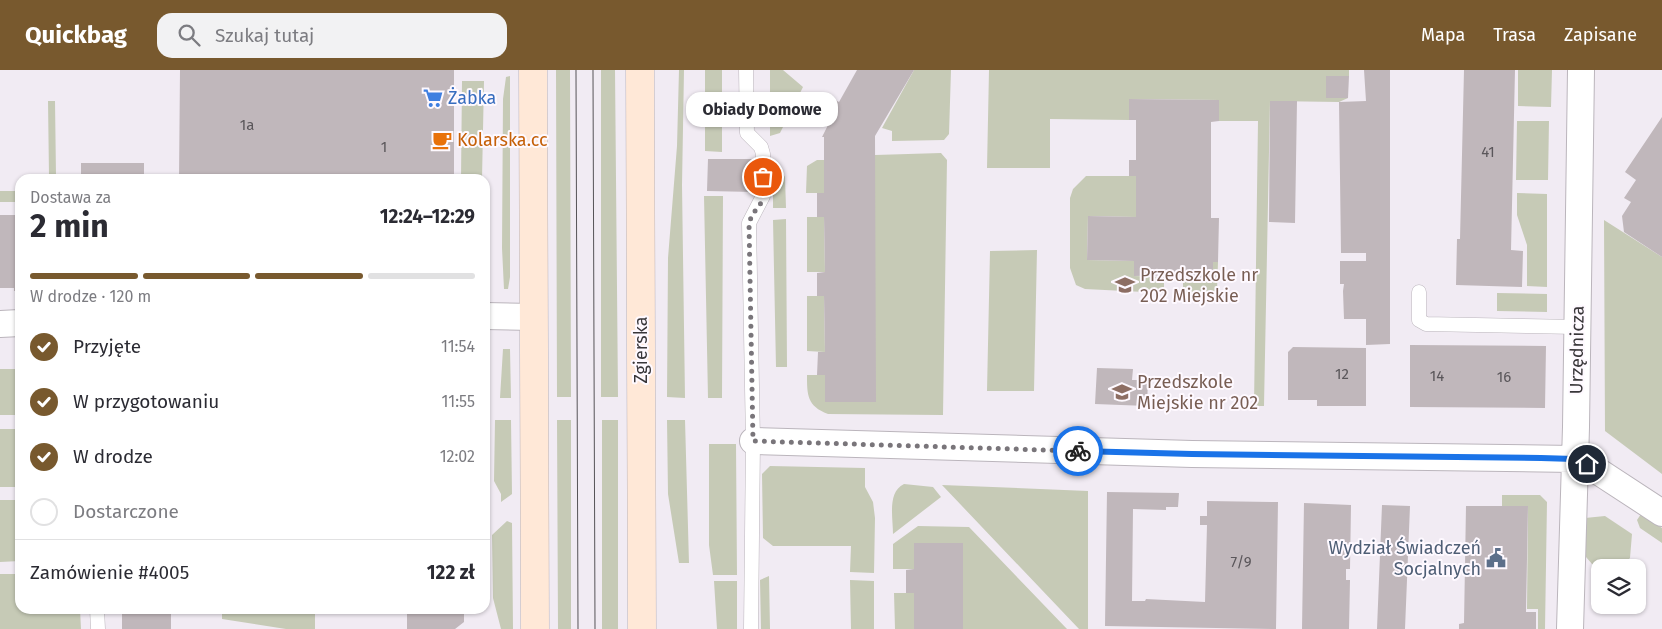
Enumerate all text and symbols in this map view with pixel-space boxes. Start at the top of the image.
search box [157,13,507,58]
text: Quickbag [25,21,127,49]
icon: search [175,21,203,49]
text: Szukaj tutaj [215,24,314,47]
text: Mapa [1421,24,1465,46]
text: Trasa [1493,24,1536,46]
text: Zapisane [1564,24,1637,46]
supermarket icon: Żabka [422,87,444,109]
place label: Żabka [448,87,496,109]
callout: Obiady Domowe [687,92,839,127]
text: Obiady Domowe [702,100,822,119]
house number: 1a [240,116,254,134]
cafe icon: Kolarska.cc [431,129,453,151]
place label: Kolarska.cc [457,129,548,151]
house number: 1 [381,138,387,156]
house number: 41 [1481,143,1495,161]
pin [742,156,784,198]
icon: bag [749,163,777,191]
text: Dostawa za [30,188,111,207]
text: 12:24–12:29 [380,205,475,228]
text: 2 min [30,207,109,245]
place label: Przedszkole nr 202 Miejskie [1140,264,1258,307]
school or university icon: Przedszkole nr 202 Miejskie [1114,274,1136,296]
text: W drodze · 120 m [30,287,151,306]
street label: Urzędnicza [1565,306,1589,394]
street label: Zgierska [630,316,652,384]
icon: check [30,333,58,361]
text: Przyjęte [73,335,141,358]
text: 11:54 [441,337,475,356]
house number: 12 [1335,365,1349,383]
house number: 14 [1430,367,1444,385]
house number: 16 [1497,368,1511,386]
place label: Przedszkole Miejskie nr 202 [1137,371,1258,414]
school or university icon: Przedszkole Miejskie nr 202 [1111,381,1133,403]
icon: check [30,388,58,416]
text: W przygotowaniu [73,390,219,413]
text: 11:55 [442,392,475,411]
courier [1053,426,1103,476]
icon: bike [1064,437,1092,465]
icon: check [30,443,58,471]
pin [1566,443,1608,485]
text: W drodze [73,445,153,468]
text: 12:02 [440,447,475,466]
icon: home [1573,450,1601,478]
text: Dostarczone [73,500,179,523]
place label: Wydział Świadczeń Socjalnych [1329,536,1481,580]
public building icon: Wydział Świadczeń Socjalnych [1485,547,1507,569]
house number: 7/9 [1230,553,1252,571]
map controls [1591,559,1646,614]
button: layers [1591,559,1646,614]
text: Zamówienie #4005 [30,561,189,584]
text: 122 zł [427,561,475,584]

